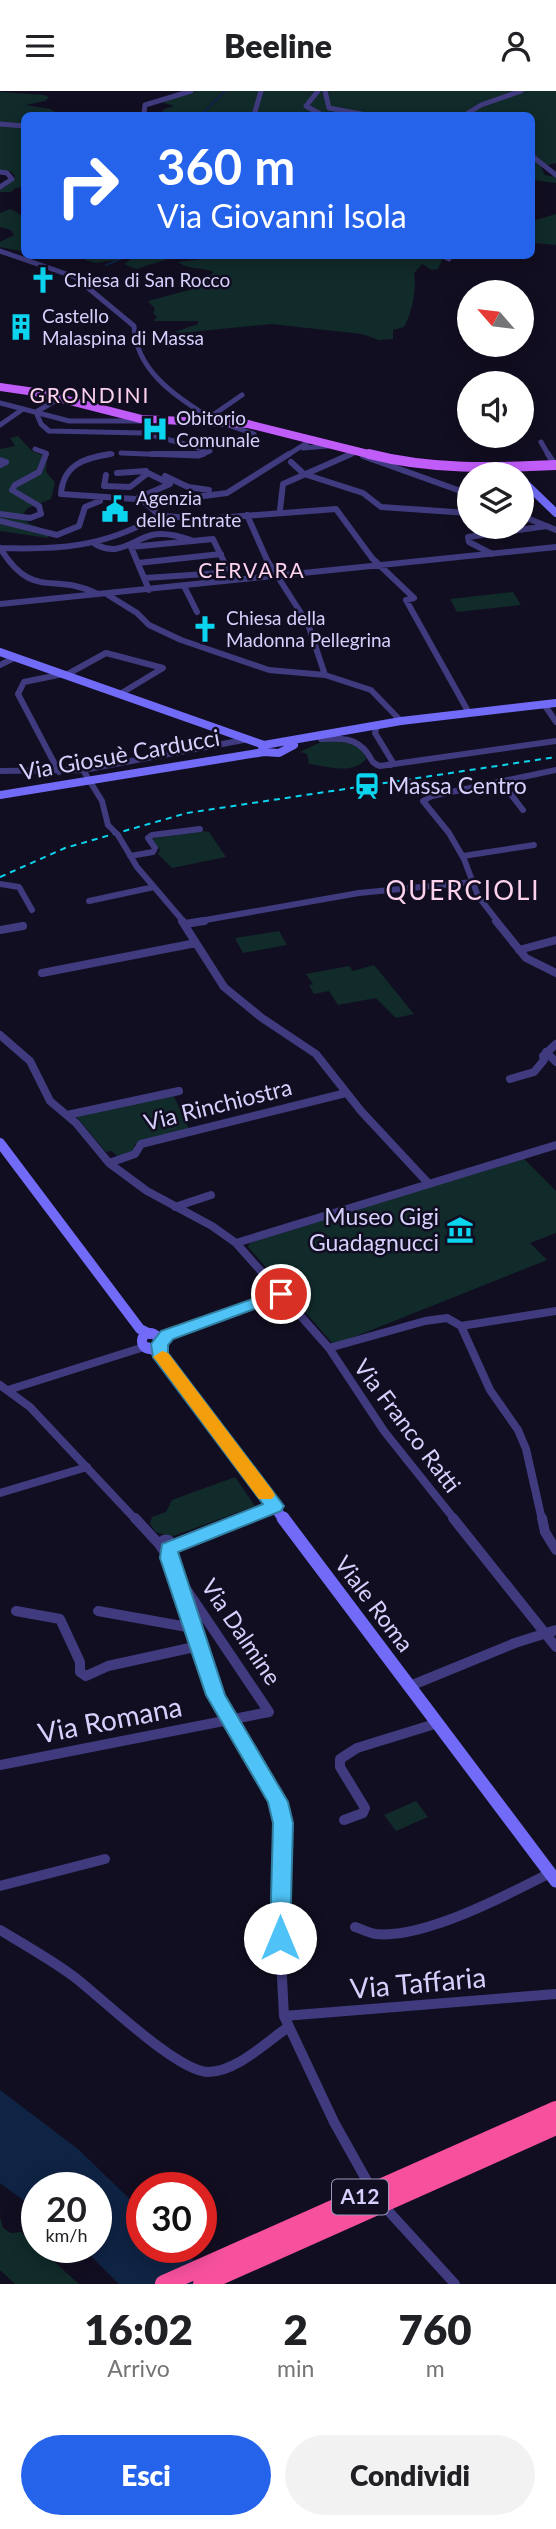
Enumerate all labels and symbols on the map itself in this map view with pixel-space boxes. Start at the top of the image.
church icon: Chiesa di San Rocco [28,265,58,295]
place label: Chiesa di San Rocco [64,268,230,291]
north arrow [457,280,534,357]
place label: Castello Malaspina di Massa [42,304,204,349]
building icon: Castello Malaspina di Massa [6,312,36,342]
district label: GRONDINI [30,382,150,407]
place label: Obitorio Comunale [176,406,260,451]
hospital icon: Obitorio Comunale [140,414,170,444]
place label: Agenzia delle Entrate [136,486,241,531]
public building icon: Agenzia delle Entrate [100,494,130,524]
district label: CERVARA [198,557,306,582]
place label: Chiesa della Madonna Pellegrina [226,606,391,651]
church icon: Chiesa della Madonna Pellegrina [190,614,220,644]
street label: Via Giosuè Carducci [18,723,222,785]
station icon: Massa Centro [352,771,382,801]
place label: Massa Centro [388,771,527,799]
district label: QUERCIOLI [385,874,541,906]
street label: Via Rinchiostra [141,1072,295,1136]
place label: Museo Gigi Guadagnucci [309,1202,439,1256]
museum icon: Museo Gigi Guadagnucci [445,1215,475,1245]
pin [251,1264,311,1324]
street label: Via Franco Ratti [349,1353,467,1498]
street label: Viale Roma [330,1550,420,1657]
street label: Via Dalmine [196,1573,288,1690]
street label: Via Romana [35,1688,185,1750]
position arrow [243,1901,317,1975]
street label: Via Taffaria [349,1959,487,2005]
speed limit sign: 30 [126,2172,217,2263]
road number: A12 [332,2179,388,2215]

